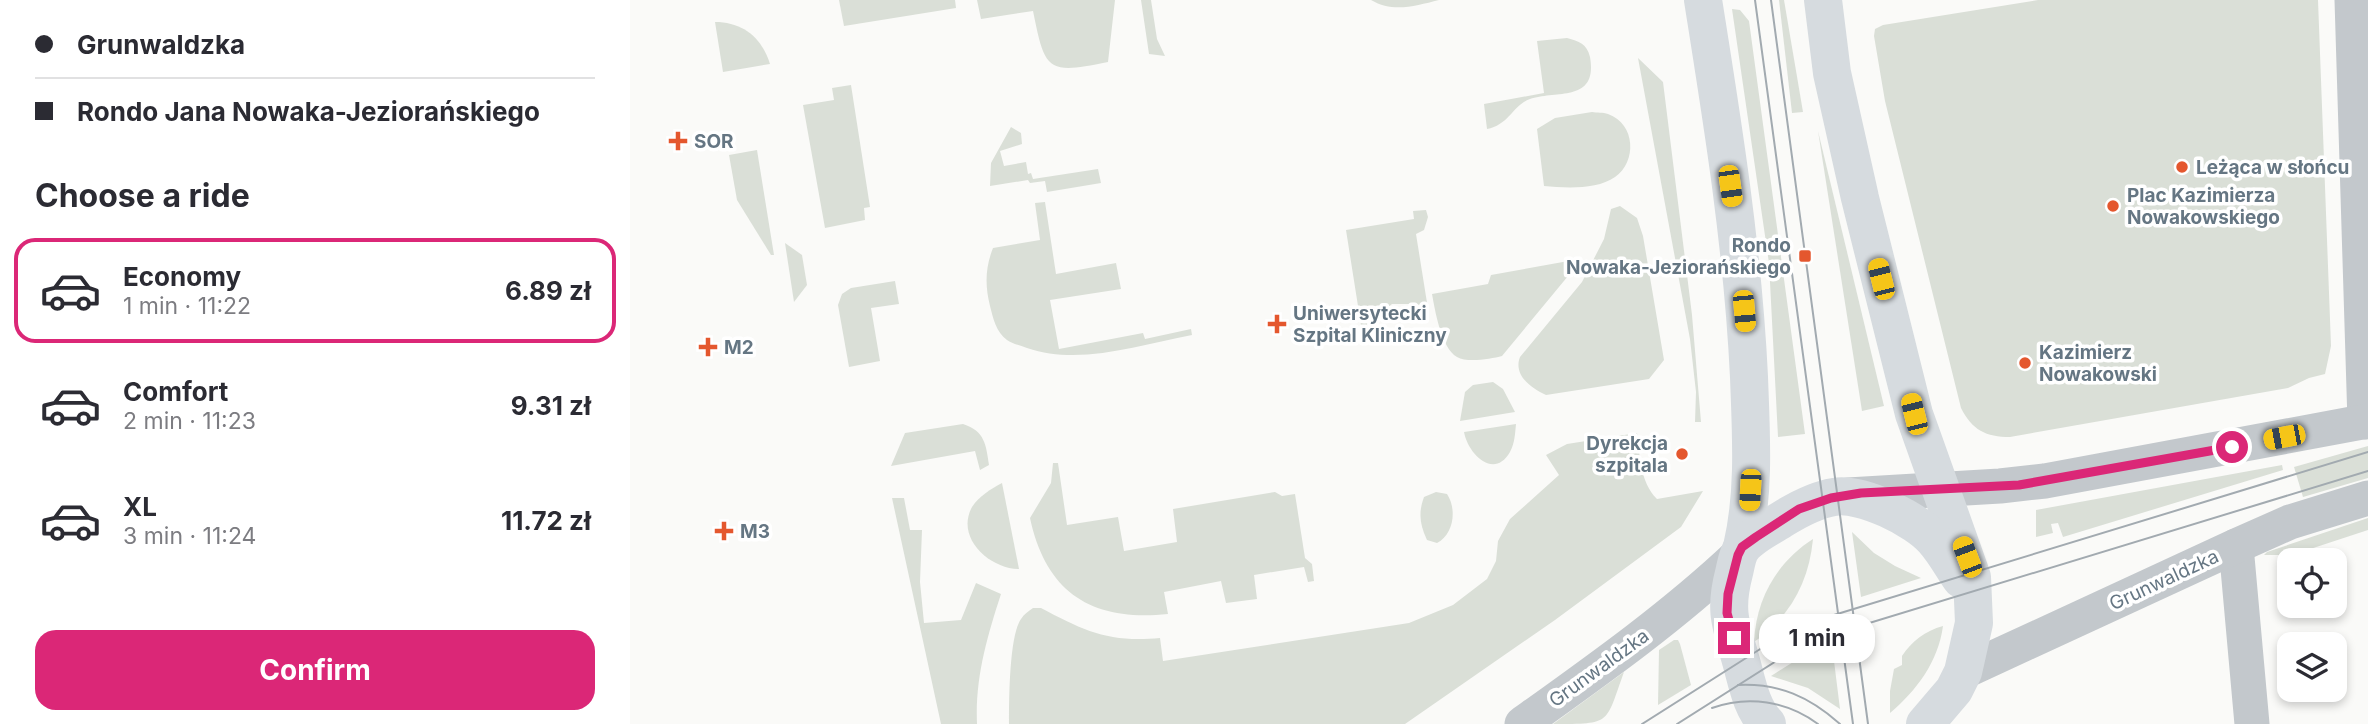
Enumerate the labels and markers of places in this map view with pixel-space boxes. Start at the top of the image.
place label: SOR [694,130,734,153]
marker: SOR [668,131,688,151]
place label: Leżąca w słońcu [2196,156,2349,179]
marker: Leżąca w słońcu [2174,159,2190,175]
place label: Plac Kazimierza Nowakowskiego [2127,184,2280,229]
marker: Plac Kazimierza Nowakowskiego [2105,198,2121,214]
place label: Rondo Nowaka-Jeziorańskiego [1566,234,1791,279]
marker: Rondo Nowaka-Jeziorańskiego [1797,248,1813,264]
place label: Uniwersytecki Szpital Kliniczny [1293,302,1447,347]
marker: Uniwersytecki Szpital Kliniczny [1267,314,1287,334]
place label: M2 [724,336,754,359]
marker: M2 [698,337,718,357]
place label: Kazimierz Nowakowski [2039,341,2157,386]
marker: Kazimierz Nowakowski [2017,355,2033,371]
place label: Dyrekcja szpitala [1586,432,1668,477]
marker: Dyrekcja szpitala [1674,446,1690,462]
place label: M3 [740,520,770,543]
marker: M3 [714,521,734,541]

